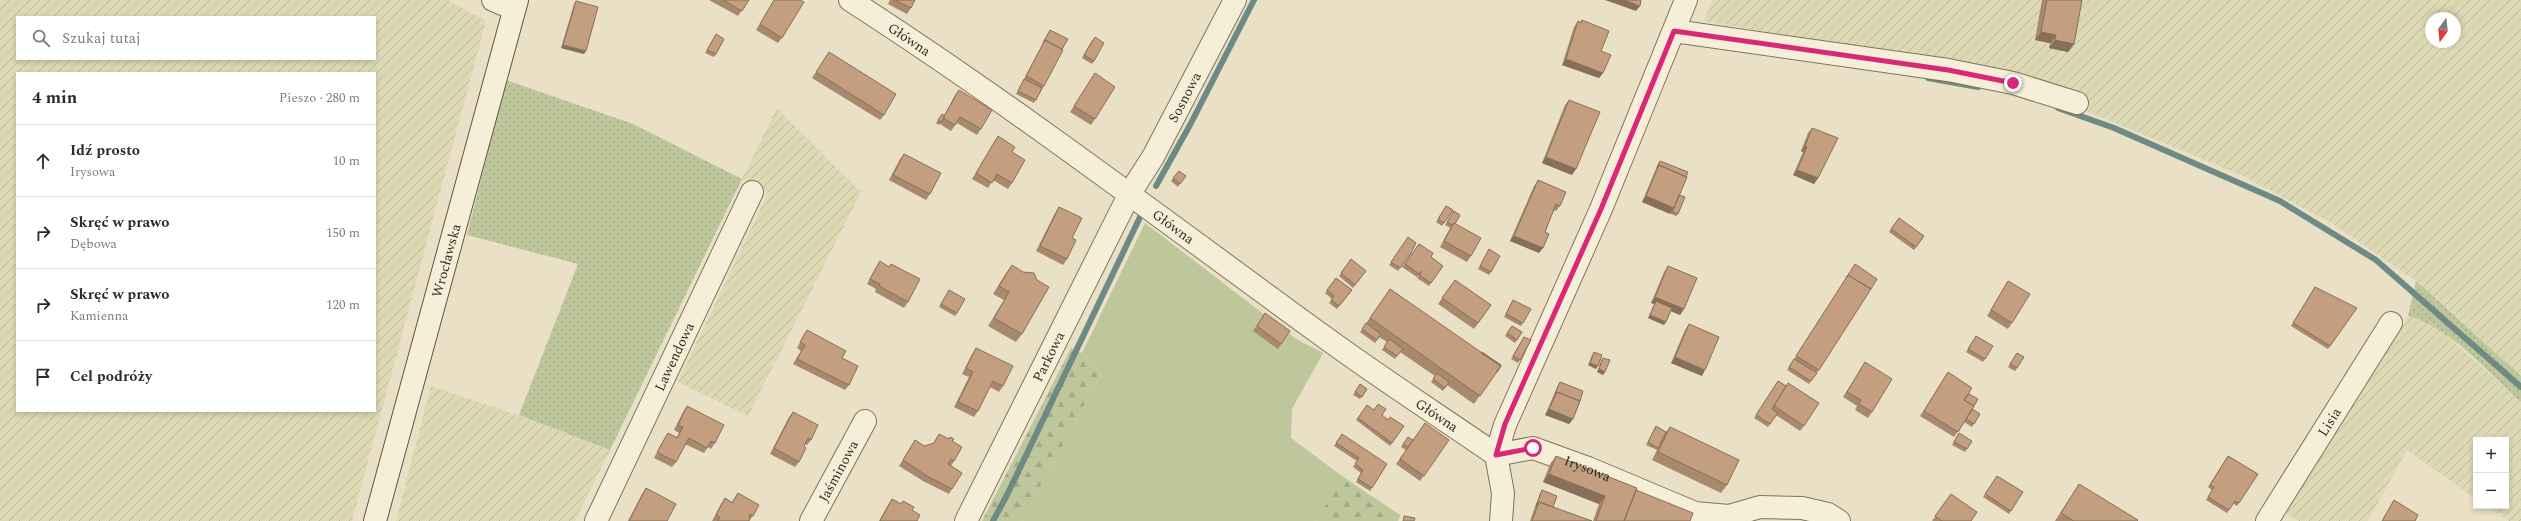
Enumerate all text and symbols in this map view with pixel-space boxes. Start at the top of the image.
north arrow [2425,12,2461,48]
search box [16,16,376,60]
street label: Główna [884,17,935,61]
icon: search [30,27,52,49]
text: Szukaj tutaj [62,27,141,50]
street label: Sosnowa [1162,68,1206,126]
route end [2004,74,2022,92]
text: 4 min [32,85,77,111]
text: Pieszo · 280 m [279,88,360,108]
text: Idź prosto [70,139,140,162]
icon: ahead [32,150,54,172]
text: 10 m [333,151,360,171]
text: Irysowa [70,162,115,182]
street label: Główna [1148,204,1199,249]
text: Skręć w prawo [70,211,169,234]
street label: Wrocławska [426,221,466,300]
icon: right [32,222,54,244]
text: 150 m [326,223,360,243]
text: Dębowa [70,234,117,254]
text: Skręć w prawo [70,283,169,306]
icon: right [32,294,54,316]
text: 120 m [326,295,360,315]
text: Kamienna [70,306,128,326]
street label: Lawendowa [649,318,699,394]
street label: Parkowa [1027,328,1070,385]
text: Cel podróży [70,365,152,388]
icon: arrive [32,366,54,388]
street label: Główna [1411,393,1463,437]
street label: Lisia [2312,403,2346,440]
street label: Jaśminowa [813,436,863,506]
map controls [2473,437,2509,509]
button: + [2473,437,2509,473]
route start [1524,439,1542,457]
street label: Irysowa [1561,450,1615,487]
button: − [2473,473,2509,509]

